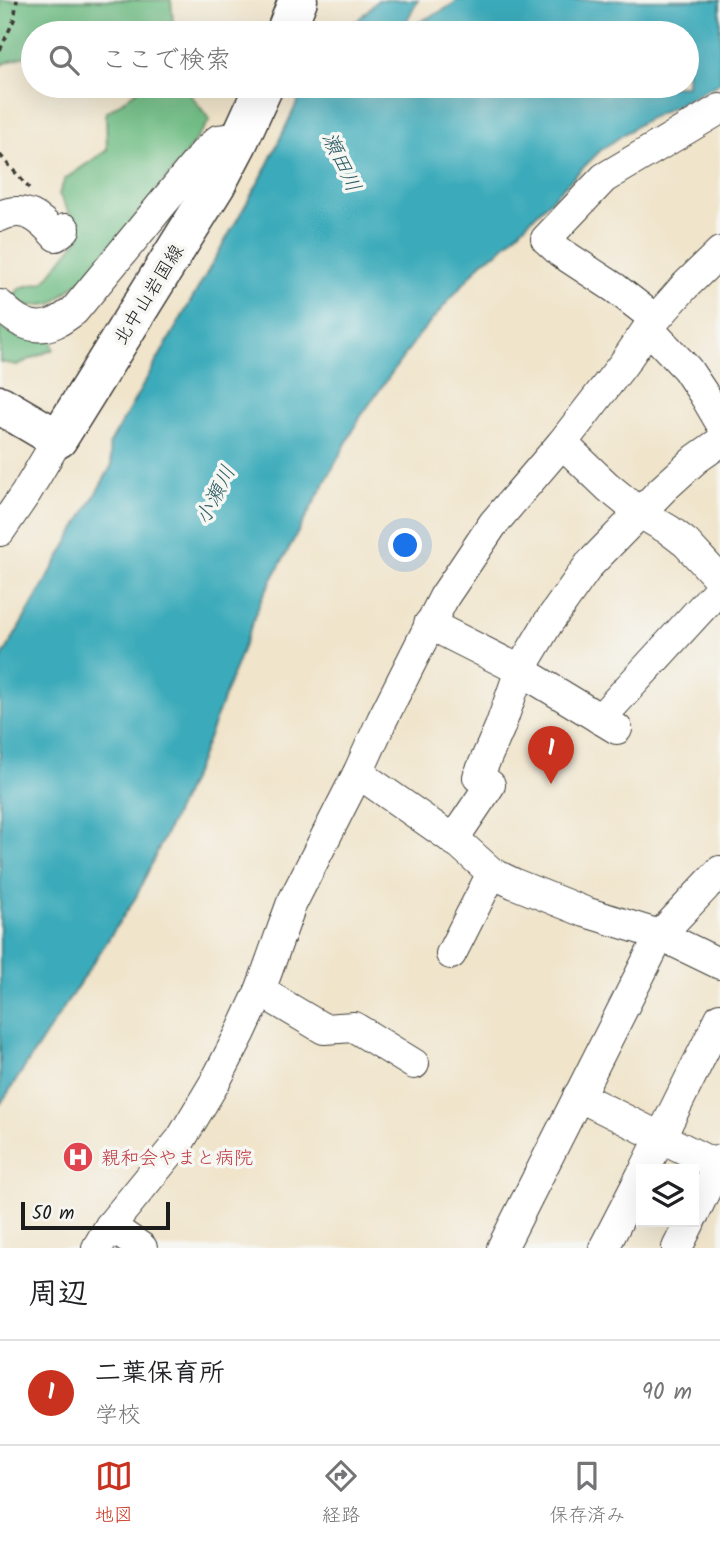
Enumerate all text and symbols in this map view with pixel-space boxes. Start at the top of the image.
search box [21,21,699,98]
text: ここで検索 [101,40,231,82]
icon: search [45,41,83,79]
water label: 瀬田川 [312,127,369,198]
street label: 北中山岩国線 [107,239,193,351]
water label: 小瀬川 [187,460,245,531]
your location [388,528,422,562]
pin: 1 [528,726,574,784]
hospital icon: 親和会やまと病院 [61,1140,95,1174]
place label: 親和会やまと病院 [101,1144,253,1174]
map controls [636,1164,699,1227]
button: layers [636,1164,699,1227]
scale bar [21,1199,170,1231]
text: 50 m [32,1199,74,1229]
text: 周辺 [28,1271,88,1319]
text: 二葉保育所 [95,1353,225,1395]
text: 1 [48,1375,54,1411]
text: 90 m [642,1375,692,1411]
text: 学校 [95,1398,141,1434]
tab: 地図 [95,1457,133,1531]
tab: 経路 [322,1457,360,1531]
tab: 保存済み [549,1457,625,1531]

